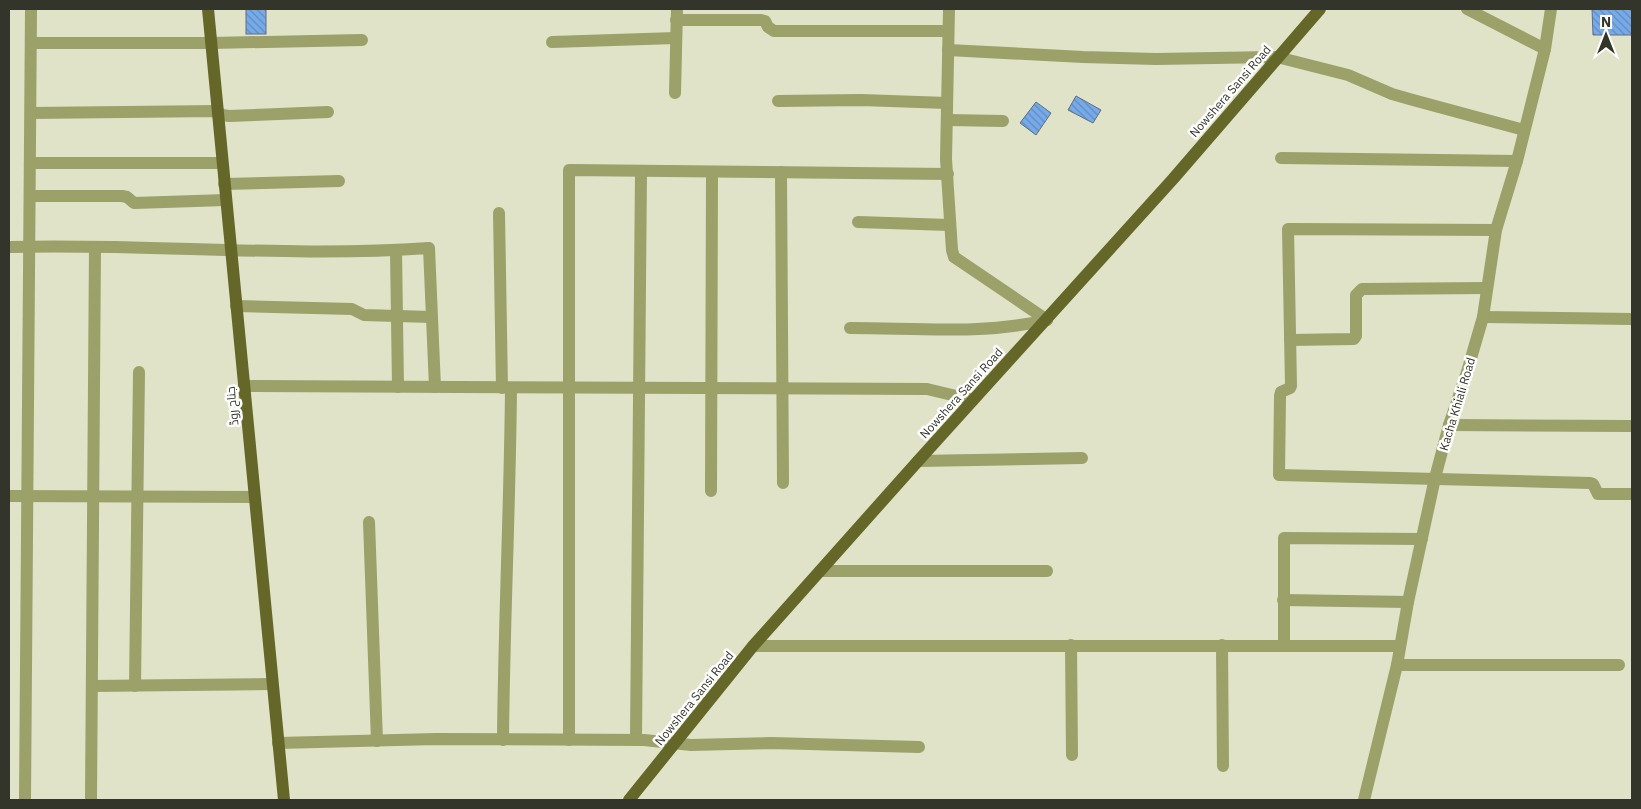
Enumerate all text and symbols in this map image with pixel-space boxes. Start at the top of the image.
north arrow [1581,10,1631,60]
text: N [1601,13,1611,31]
street label: Nowshera Sansi Road [1186,42,1274,140]
street label: Nowshera Sansi Road [916,345,1006,441]
street label: Kacha Khiali Road [1436,356,1478,452]
street label: جناح روڈ [223,386,242,426]
street label: Nowshera Sansi Road [651,648,737,748]

